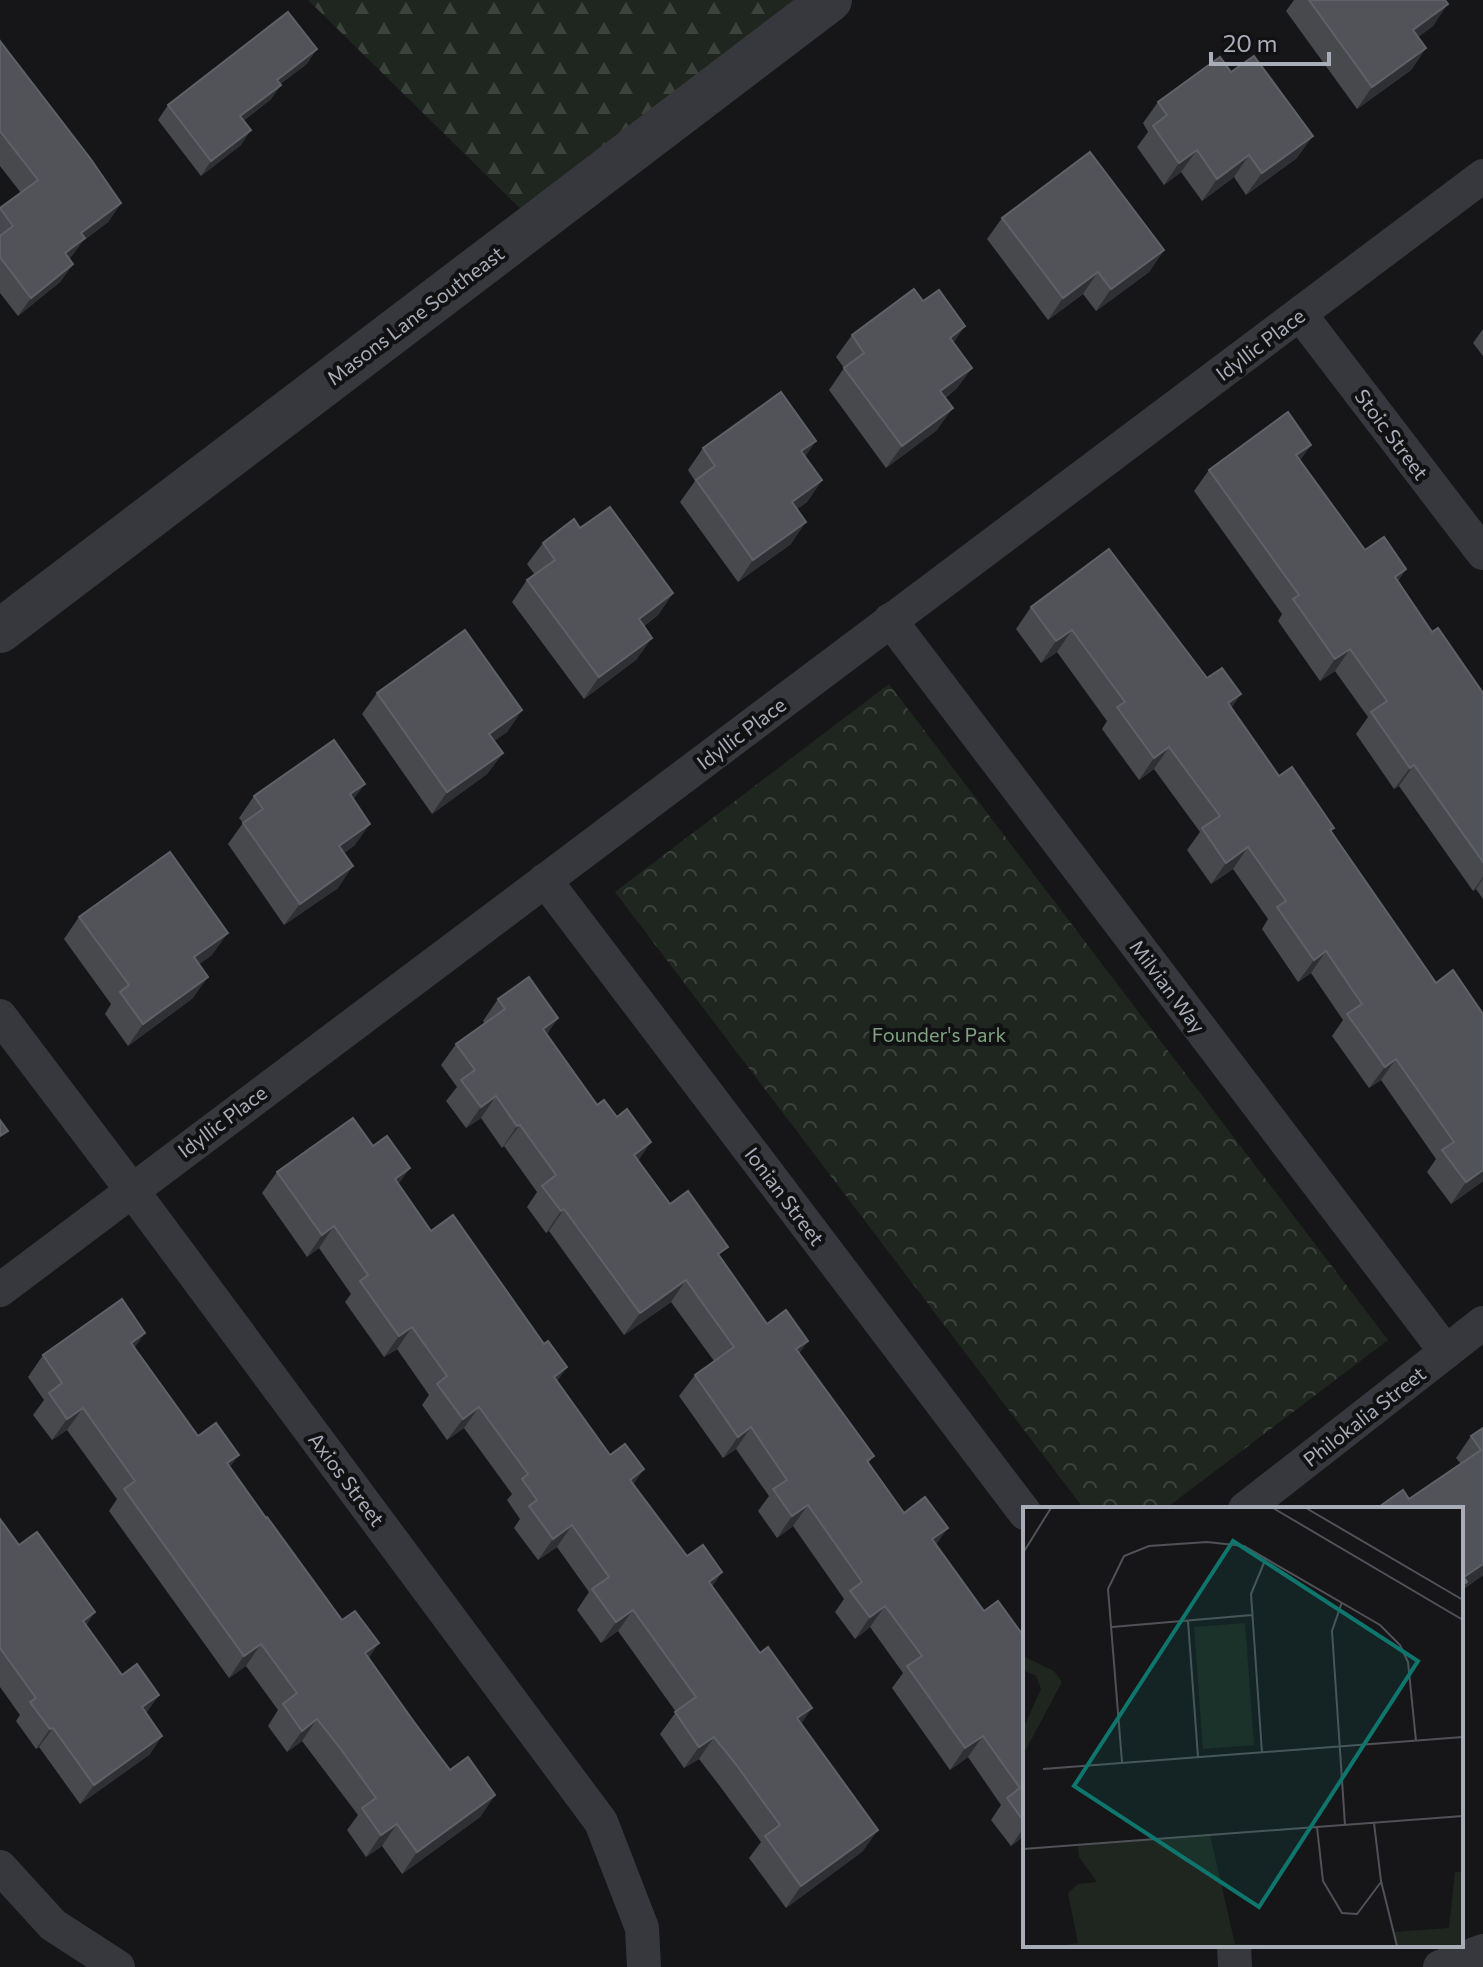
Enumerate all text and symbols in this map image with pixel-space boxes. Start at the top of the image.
scale bar [1211,16,1329,66]
text: 20 m [1223,28,1277,57]
street label: Masons Lane Southeast [322,241,508,389]
street label: Idyllic Place [1211,303,1309,385]
street label: Stoic Street [1350,384,1434,484]
street label: Idyllic Place [692,692,790,774]
street label: Milvian Way [1125,935,1211,1037]
park label: Founder's Park [872,1022,1006,1046]
street label: Idyllic Place [173,1080,271,1162]
street label: Ionian Street [740,1142,830,1250]
street label: Philokalia Street [1298,1361,1430,1471]
street label: Axios Street [304,1428,390,1530]
inset map [1023,1507,1463,1947]

